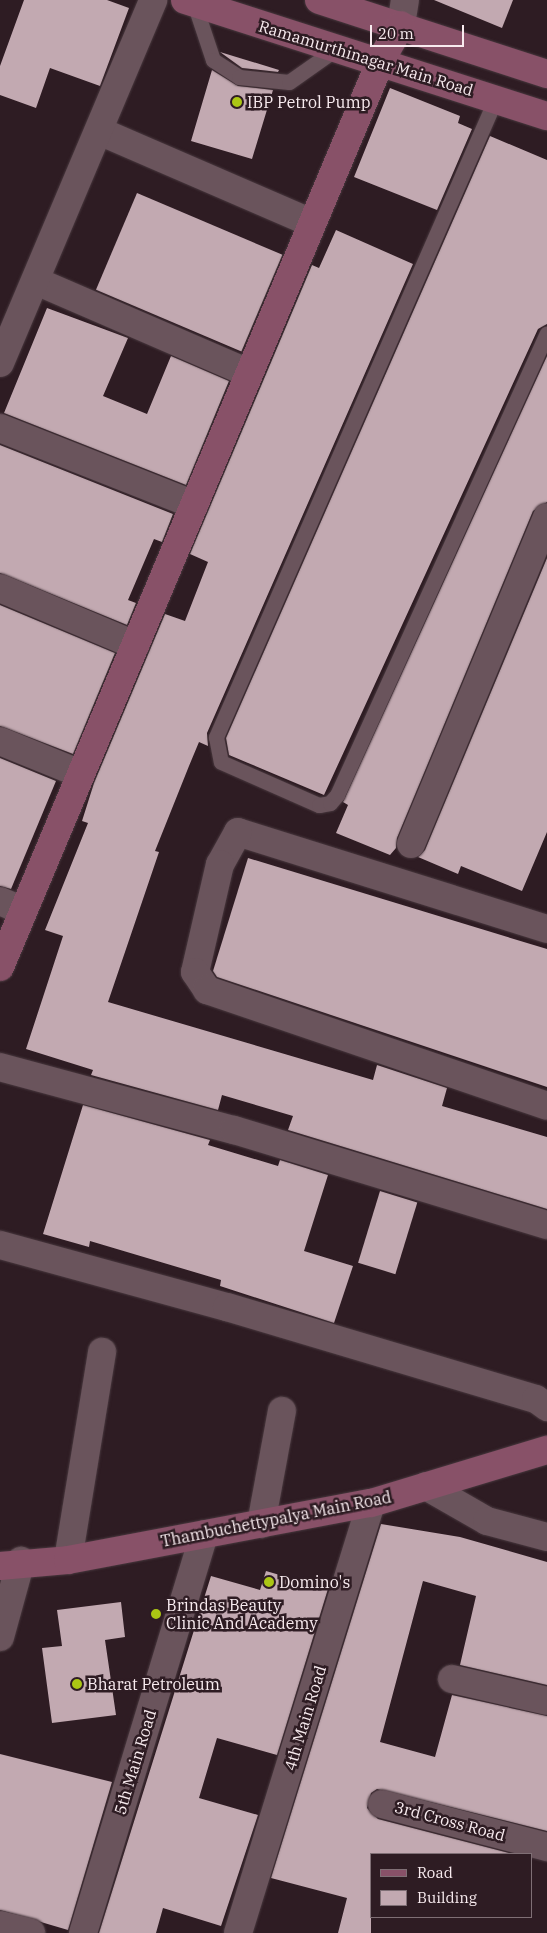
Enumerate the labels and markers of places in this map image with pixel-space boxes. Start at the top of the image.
place label: IBP Petrol Pump [247,92,370,112]
marker: IBP Petrol Pump [231,96,243,108]
place label: Domino's [279,1572,350,1592]
marker: Domino's [263,1576,275,1588]
place label: Brindas Beauty Clinic And Academy [166,1595,318,1633]
marker: Brindas Beauty Clinic And Academy [150,1608,162,1620]
place label: Bharat Petroleum [87,1674,220,1694]
marker: Bharat Petroleum [71,1678,83,1690]

